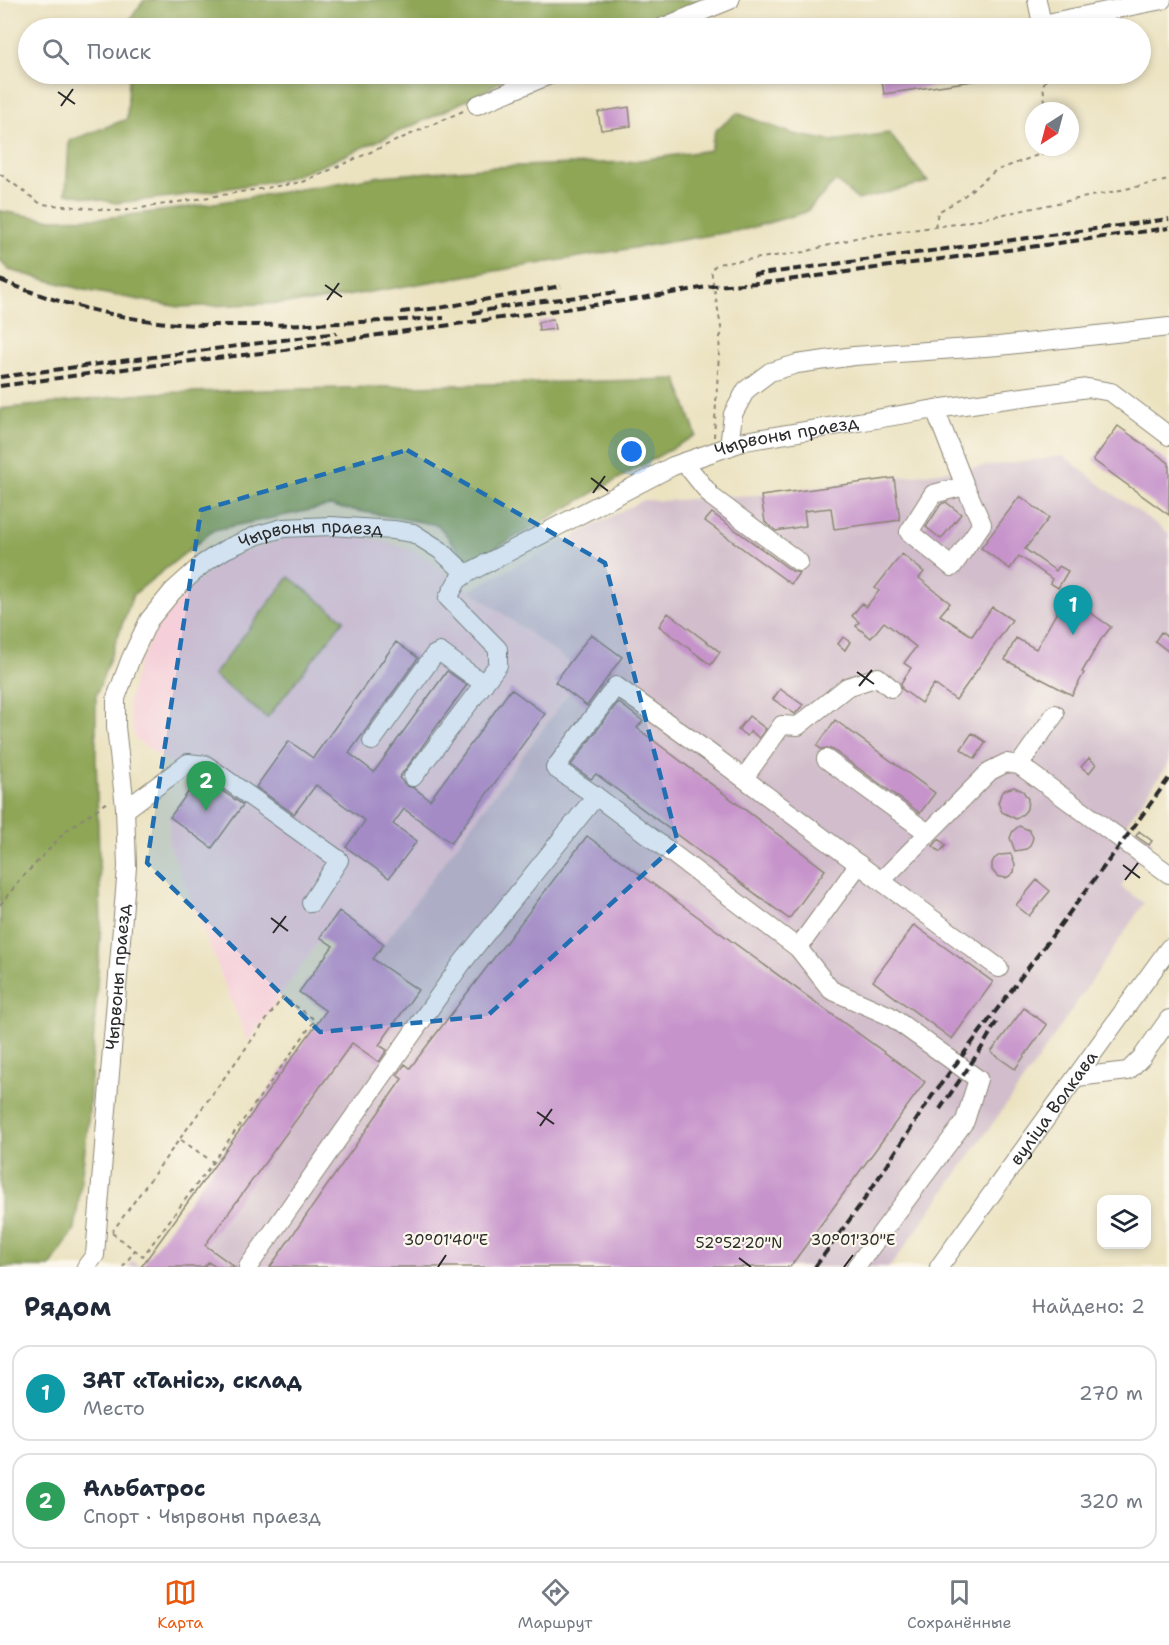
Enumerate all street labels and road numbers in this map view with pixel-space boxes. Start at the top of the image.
street label: Чырвоны праезд [711,410,861,463]
street label: Чырвоны праезд [235,514,384,554]
street label: Чырвоны праезд [100,902,136,1051]
street label: вуліца Волкава [1004,1046,1103,1170]

